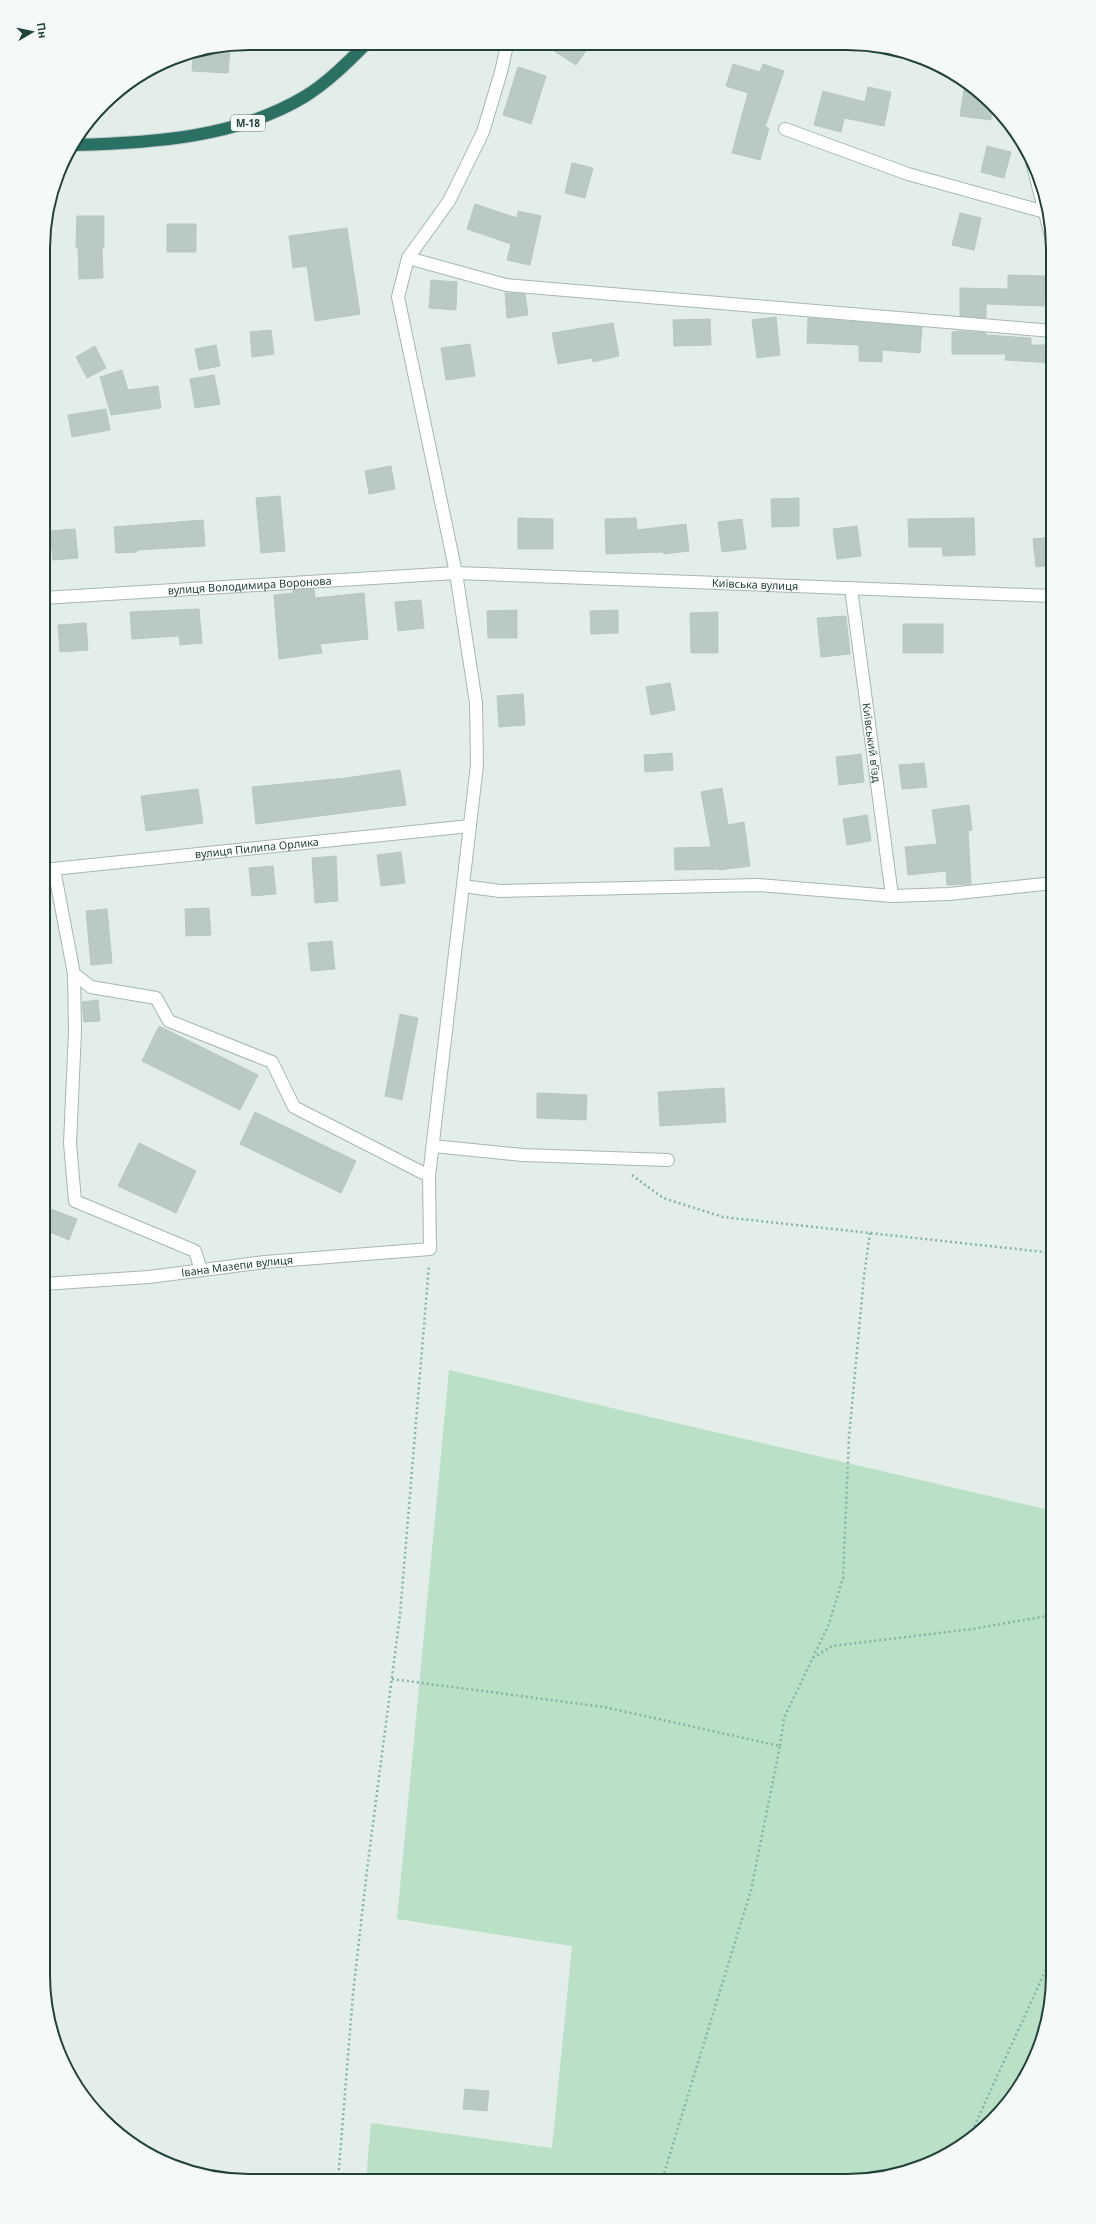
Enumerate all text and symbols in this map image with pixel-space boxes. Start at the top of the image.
north arrow [12,12,52,52]
text: Пн [34,21,51,39]
road number: М-18 [231,115,265,131]
street label: вулиця Володимира Воронова [167,573,332,597]
street label: Київська вулиця [712,575,799,593]
street label: Київський в’їзд [859,702,885,784]
street label: вулиця Пилипа Орлика [194,834,320,861]
street label: Івана Мазепи вулиця [180,1252,294,1280]

